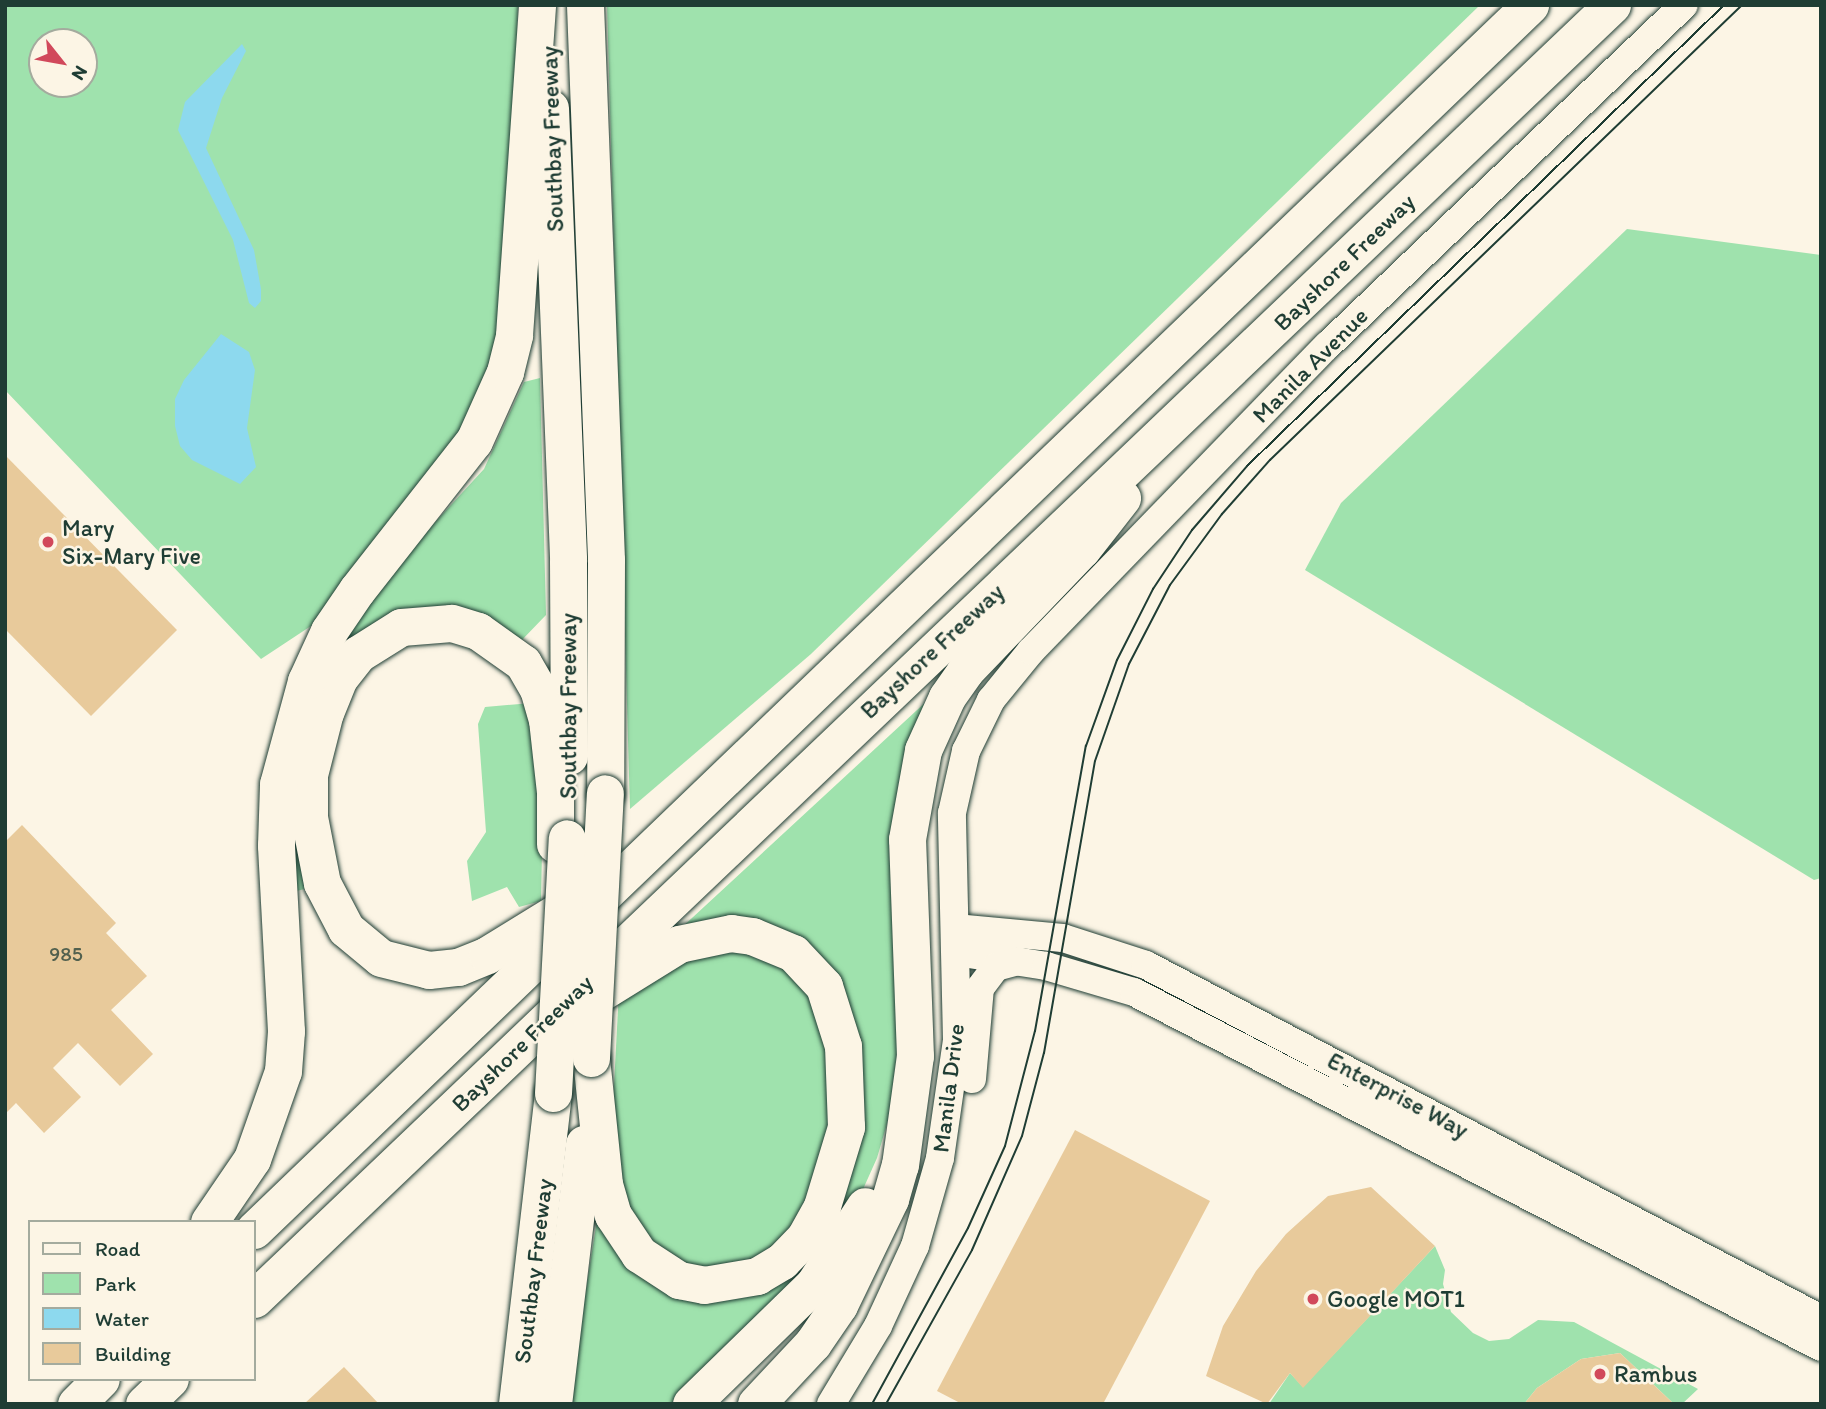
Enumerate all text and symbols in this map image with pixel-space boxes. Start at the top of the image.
north arrow [28,28,98,98]
street label: Southbay Freeway [534,45,570,233]
text: N [67,62,93,84]
street label: Bayshore Freeway [1267,187,1421,337]
street label: Manila Avenue [1247,302,1373,428]
place label: Mary Six-Mary Five [62,514,201,570]
marker: Mary Six-Mary Five [40,534,56,550]
street label: Bayshore Freeway [854,577,1010,725]
street label: Southbay Freeway [554,613,582,799]
house number: 985 [49,941,83,967]
street label: Bayshore Freeway [445,968,599,1118]
street label: Manila Drive [926,1022,970,1154]
street label: Enterprise Way [1323,1046,1473,1144]
street label: Southbay Freeway [507,1177,559,1365]
legend [28,1220,256,1381]
text: Road [95,1236,140,1261]
text: Park [95,1271,136,1296]
place label: Google MOT1 [1327,1285,1465,1313]
marker: Google MOT1 [1305,1291,1321,1307]
text: Water [95,1306,149,1331]
text: Building [95,1341,171,1366]
place label: Rambus [1614,1360,1698,1388]
marker: Rambus [1592,1366,1608,1382]

